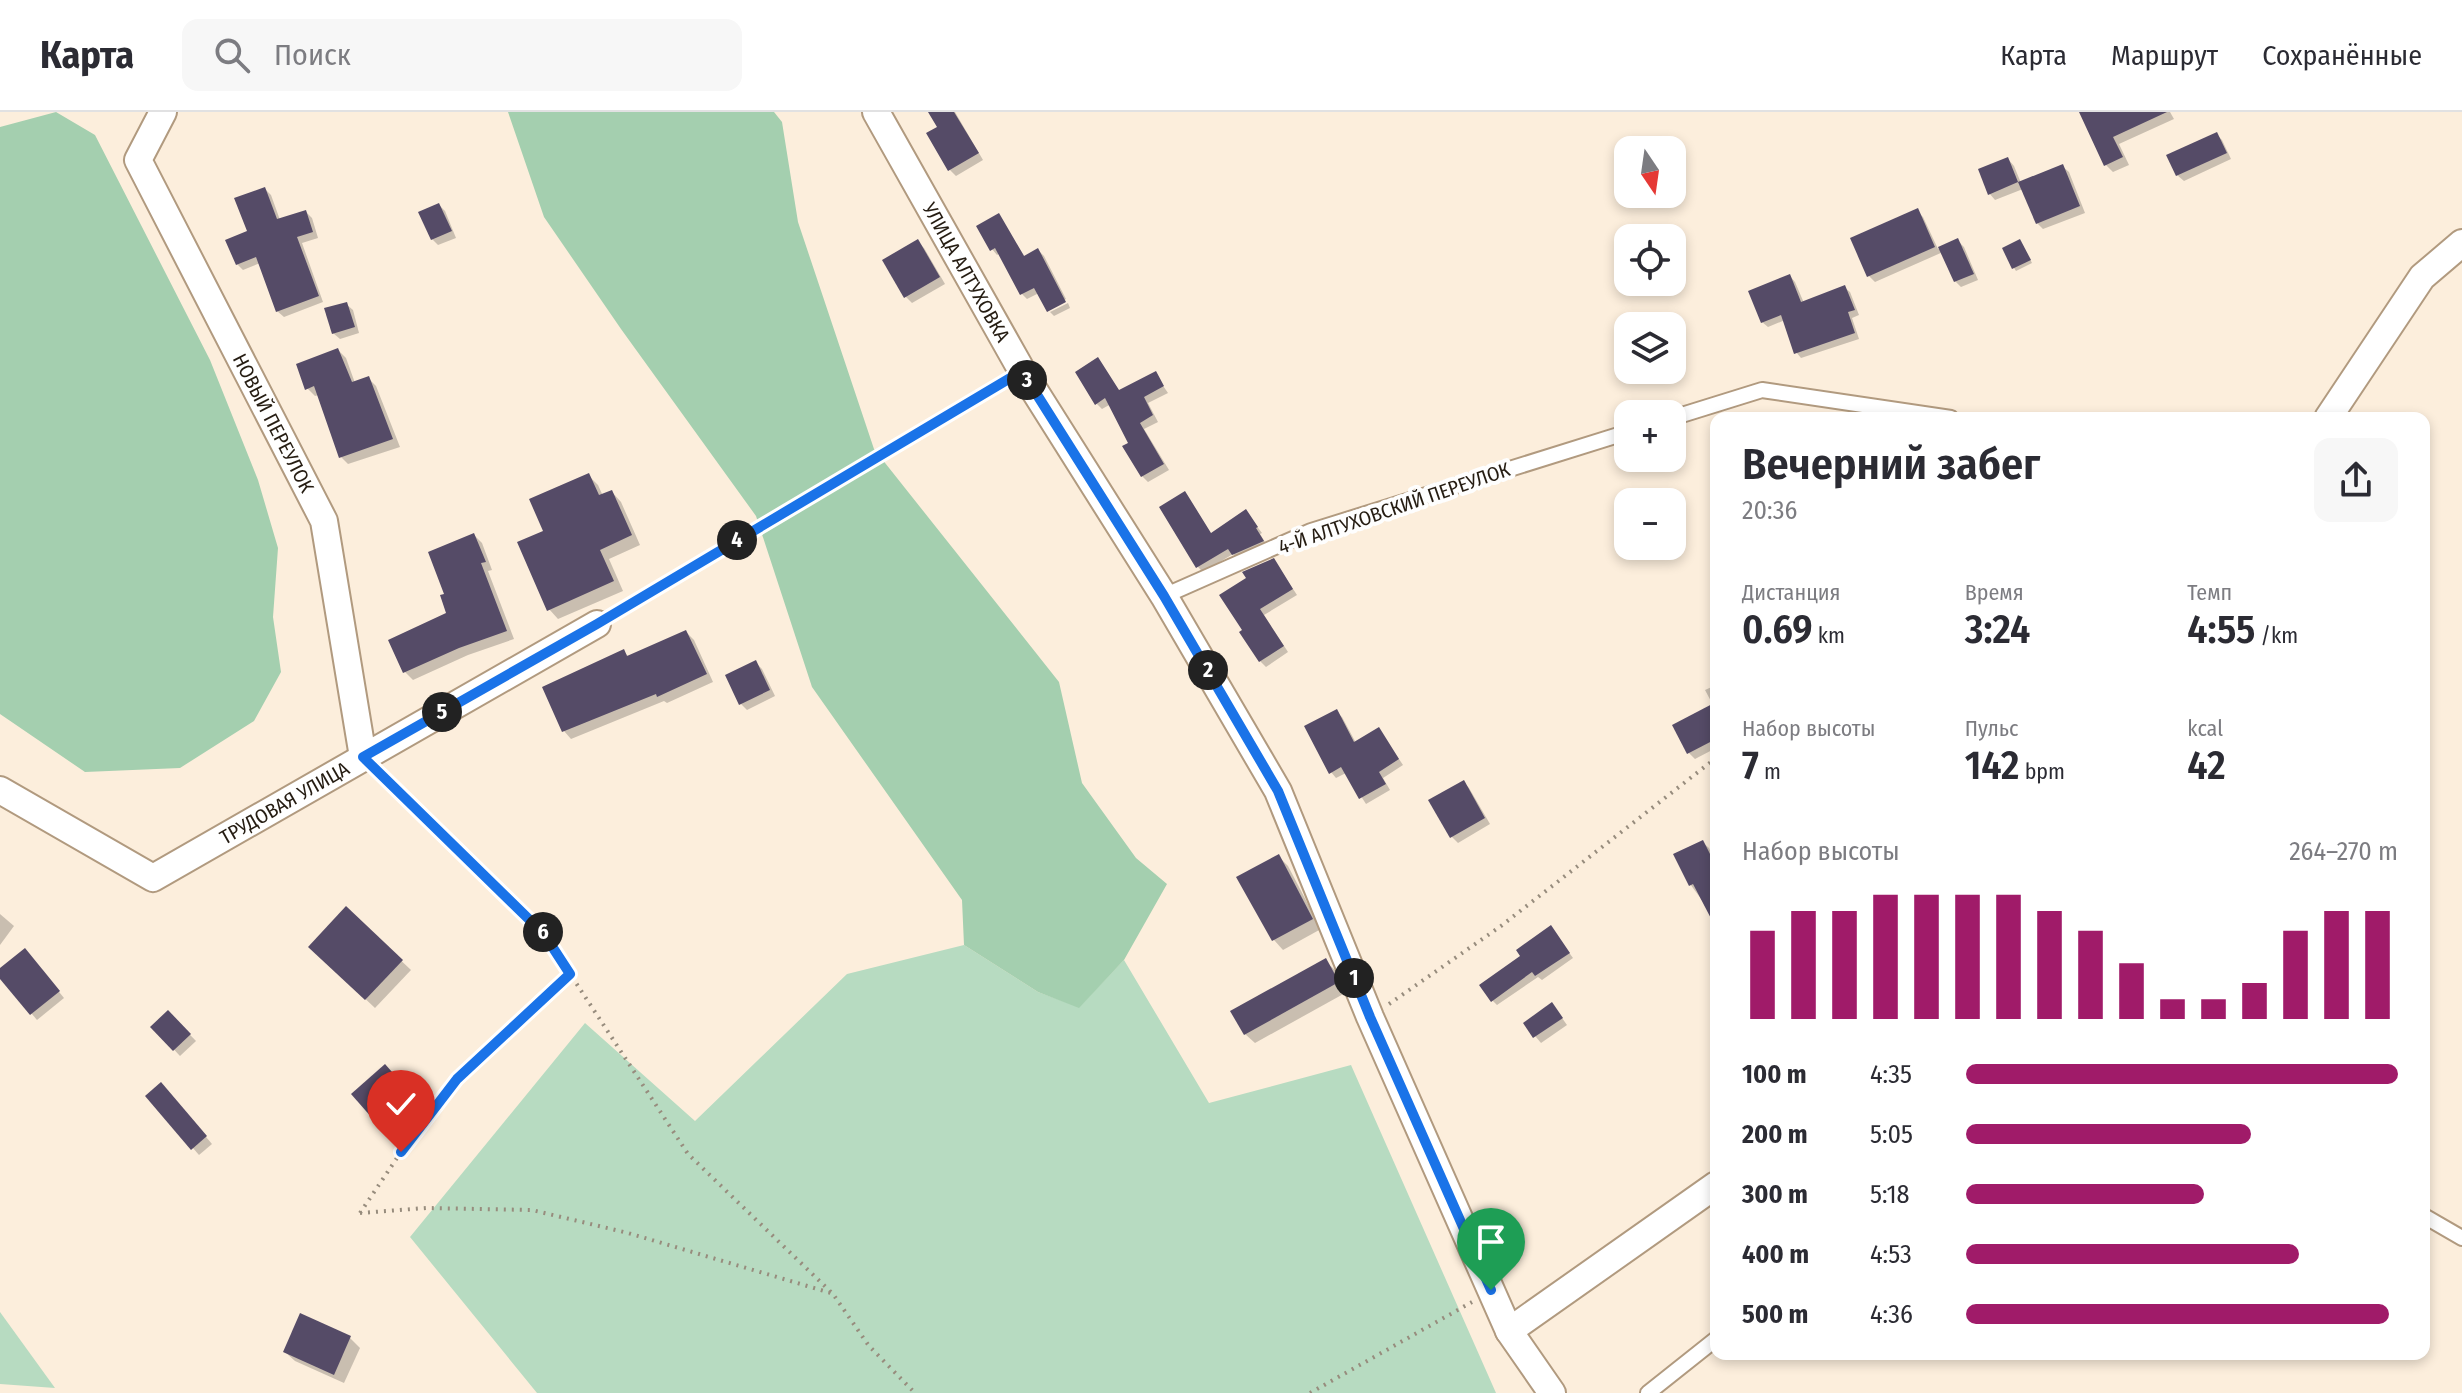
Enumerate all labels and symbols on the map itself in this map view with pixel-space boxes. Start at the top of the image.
north arrow [1614,136,1686,208]
street label: УЛИЦА АЛТУХОВКА [917,198,1015,347]
street label: НОВЫЙ ПЕРЕУЛОК [228,350,319,497]
pin: 3 [1007,360,1047,400]
street label: 4-Й АЛТУХОВСКИЙ ПЕРЕУЛОК [1275,457,1513,559]
pin: 4 [717,520,757,560]
pin: 2 [1188,650,1228,690]
pin: 5 [422,692,462,732]
street label: ТРУДОВАЯ УЛИЦА [216,756,354,849]
pin: 6 [523,912,563,952]
pin: 1 [1334,958,1374,998]
pin [367,1070,435,1152]
pin [1457,1208,1525,1290]

